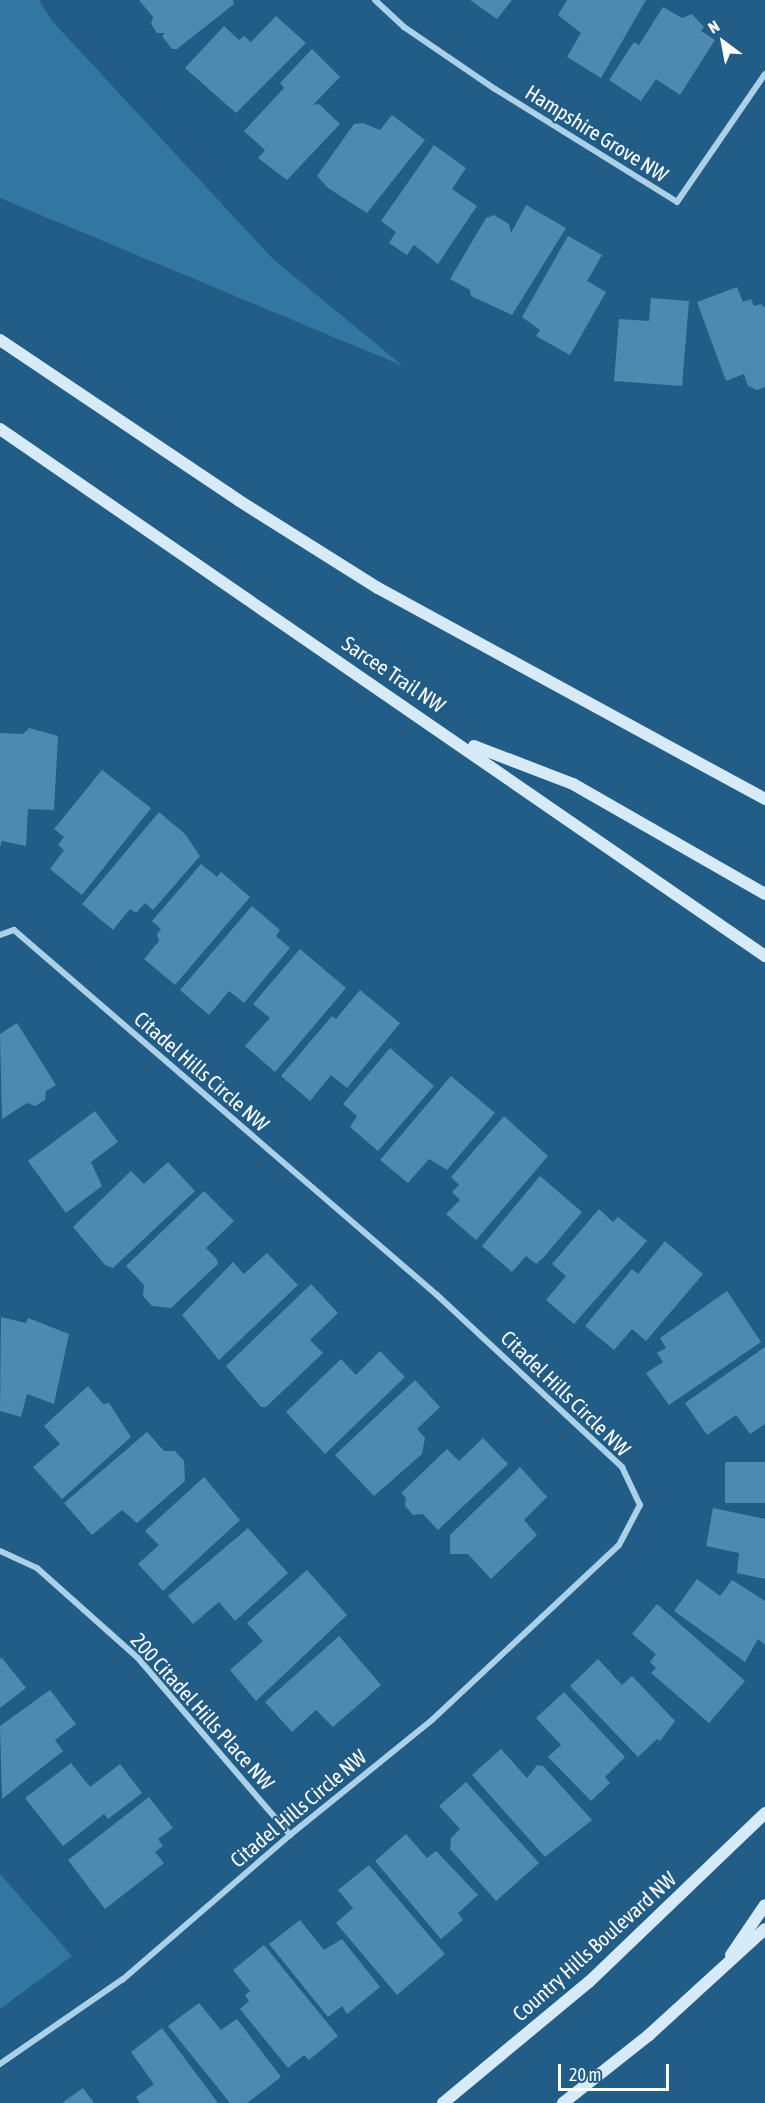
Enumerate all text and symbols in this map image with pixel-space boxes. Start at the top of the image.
north arrow [693,12,753,72]
text: N [705,17,722,37]
street label: Hampshire Grove NW [521,79,673,187]
street label: Sarcee Trail NW [338,630,450,718]
street label: Citadel Hills Circle NW [130,1006,274,1136]
street label: Citadel Hills Circle NW [496,1325,636,1461]
street label: 200 Citadel Hills Place NW [126,1627,280,1795]
street label: Citadel Hills Circle NW [225,1744,371,1872]
street label: Country Hills Boulevard NW [507,1866,681,2026]
scale bar [561,2052,672,2090]
text: 20 m [569,2064,601,2085]

